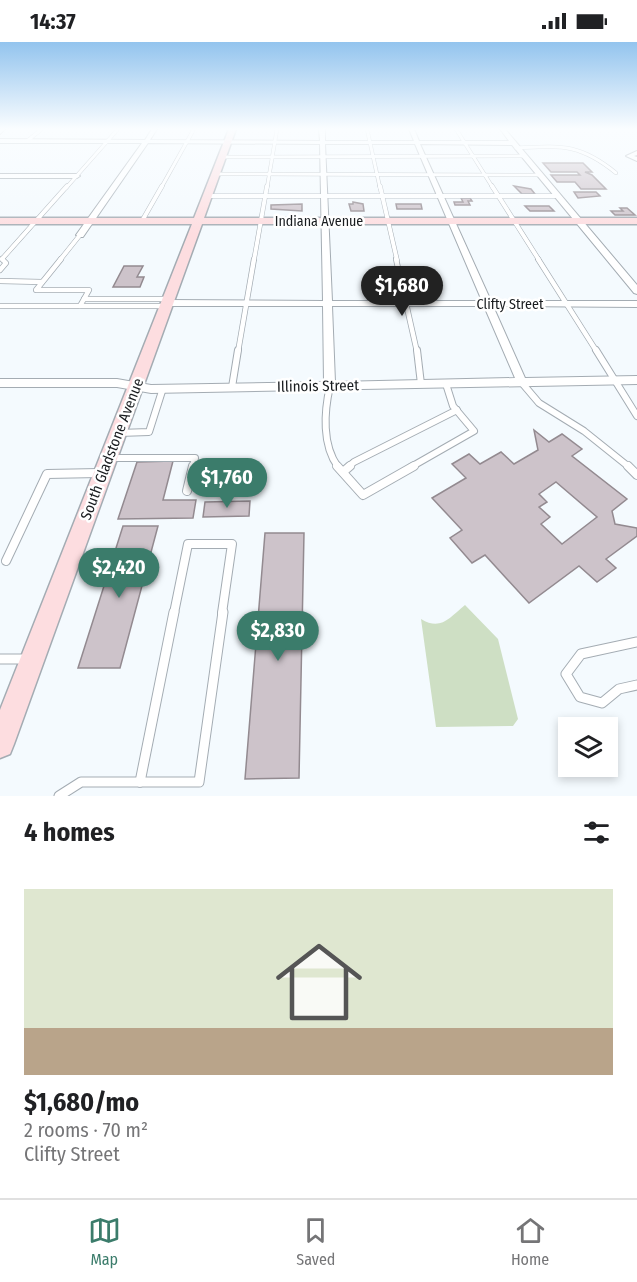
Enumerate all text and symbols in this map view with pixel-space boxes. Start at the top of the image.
text: 14:37 [30,8,76,35]
street label: Indiana Avenue [275,213,363,230]
pin: $1,680 [353,266,451,317]
text: $1,680 [375,273,429,297]
street label: Clifty Street [477,296,544,313]
street label: South Gladstone Avenue [77,376,147,522]
street label: Illinois Street [277,376,359,396]
pin: $1,760 [178,458,276,509]
text: $1,760 [201,465,253,489]
pin: $2,420 [70,548,168,599]
text: $2,420 [92,555,146,579]
pin: $2,830 [229,611,327,662]
text: $2,830 [251,618,305,642]
map controls [558,717,618,777]
button: layers [558,717,618,777]
icon: filters [580,816,613,849]
text: 4 homes [24,817,115,848]
icon: home [265,928,373,1036]
text: $1,680/mo [24,1087,139,1118]
text: 2 rooms · 70 m² [24,1118,148,1142]
text: Clifty Street [24,1142,120,1166]
tab: Map [88,1214,121,1269]
tab: Saved [296,1214,335,1269]
tab: Home [511,1214,549,1269]

